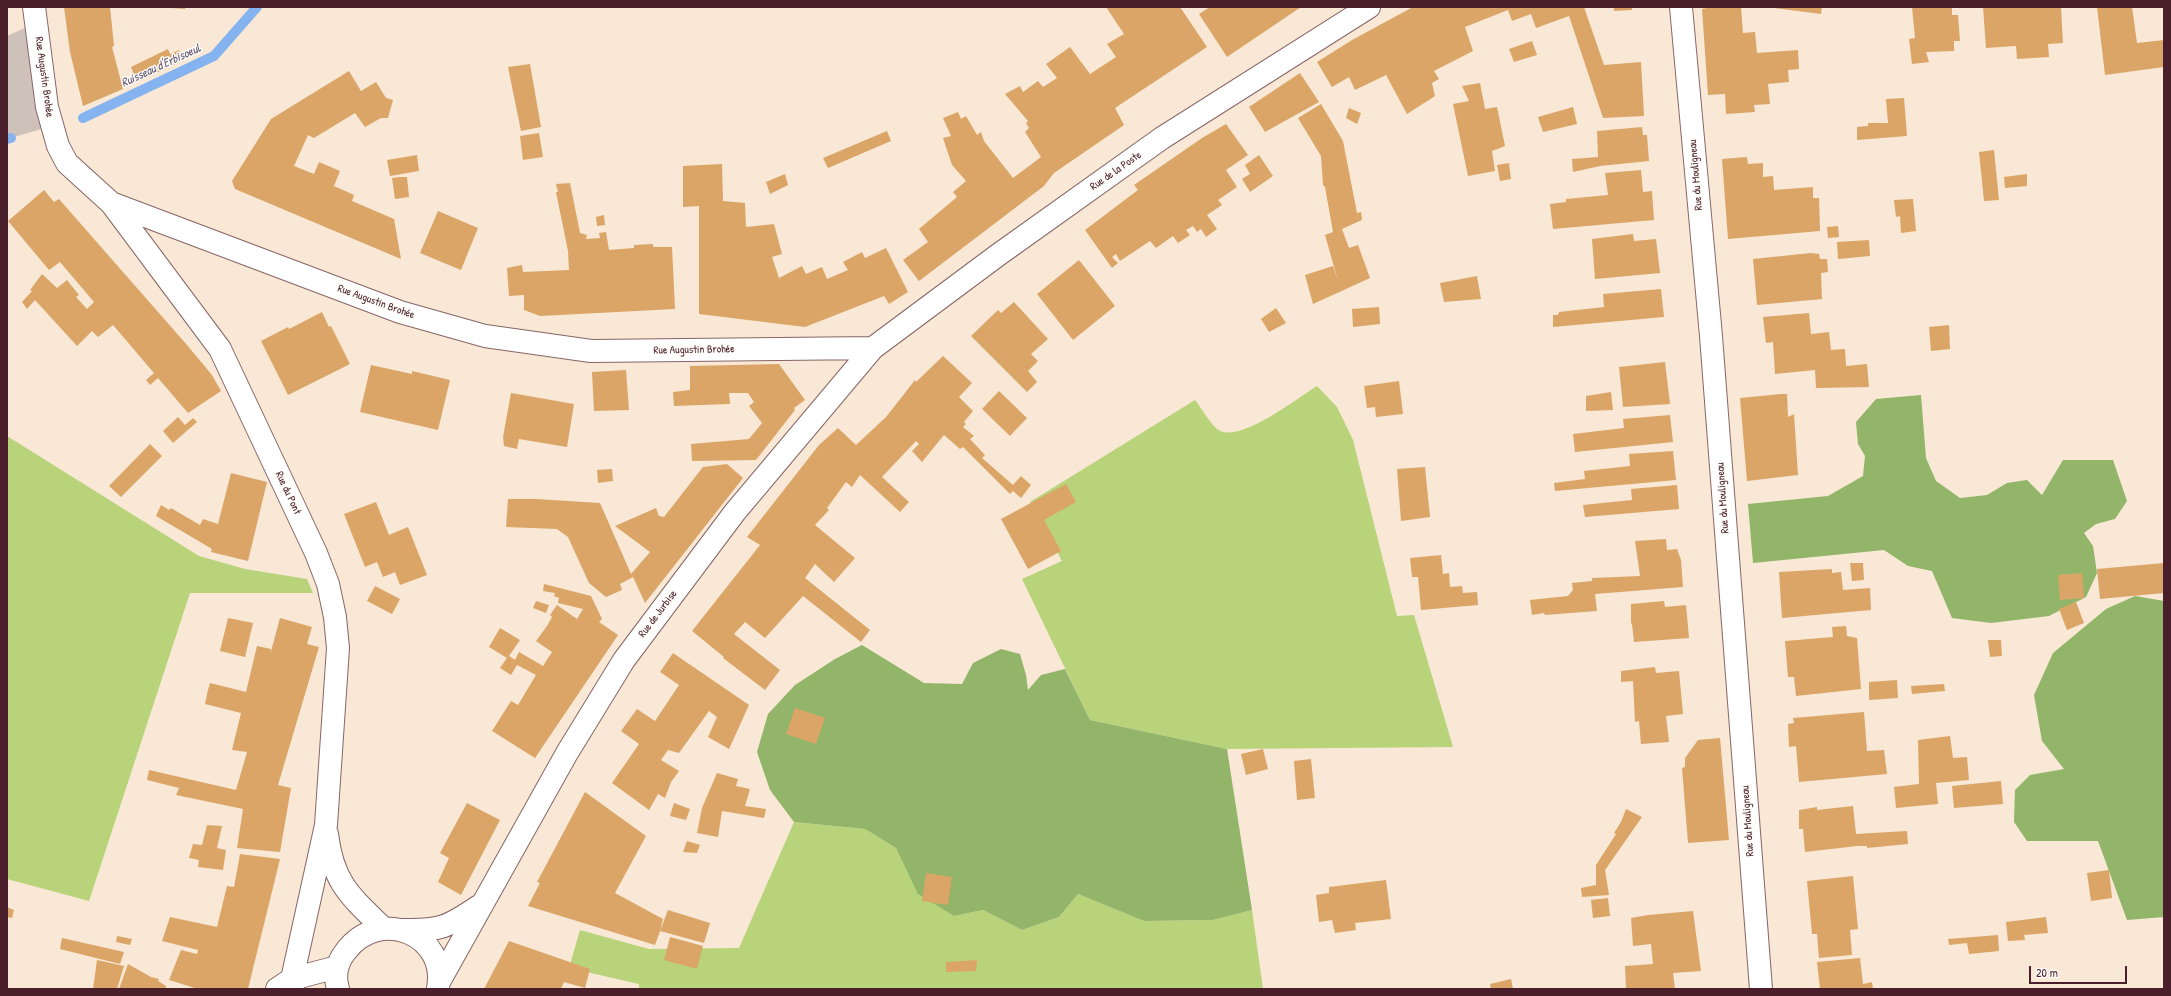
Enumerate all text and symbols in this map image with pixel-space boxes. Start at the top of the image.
street label: Rue Augustin Brohée [32,36,56,118]
water label: Ruisseau d'Erbisoeul [119,41,203,91]
street label: Rue du Mouligneau [1686,139,1706,211]
street label: Rue de la Poste [1088,149,1144,193]
street label: Rue Augustin Brohée [336,282,416,322]
street label: Rue Augustin Brohée [653,343,735,357]
street label: Rue du Mouligneau [1714,462,1732,534]
street label: Rue du Pont [272,469,304,517]
street label: Rue de Jurbise [636,588,680,640]
street label: Rue du Mouligneau [1739,785,1757,857]
scale bar [2031,958,2129,984]
text: 20 m [2036,964,2058,981]

